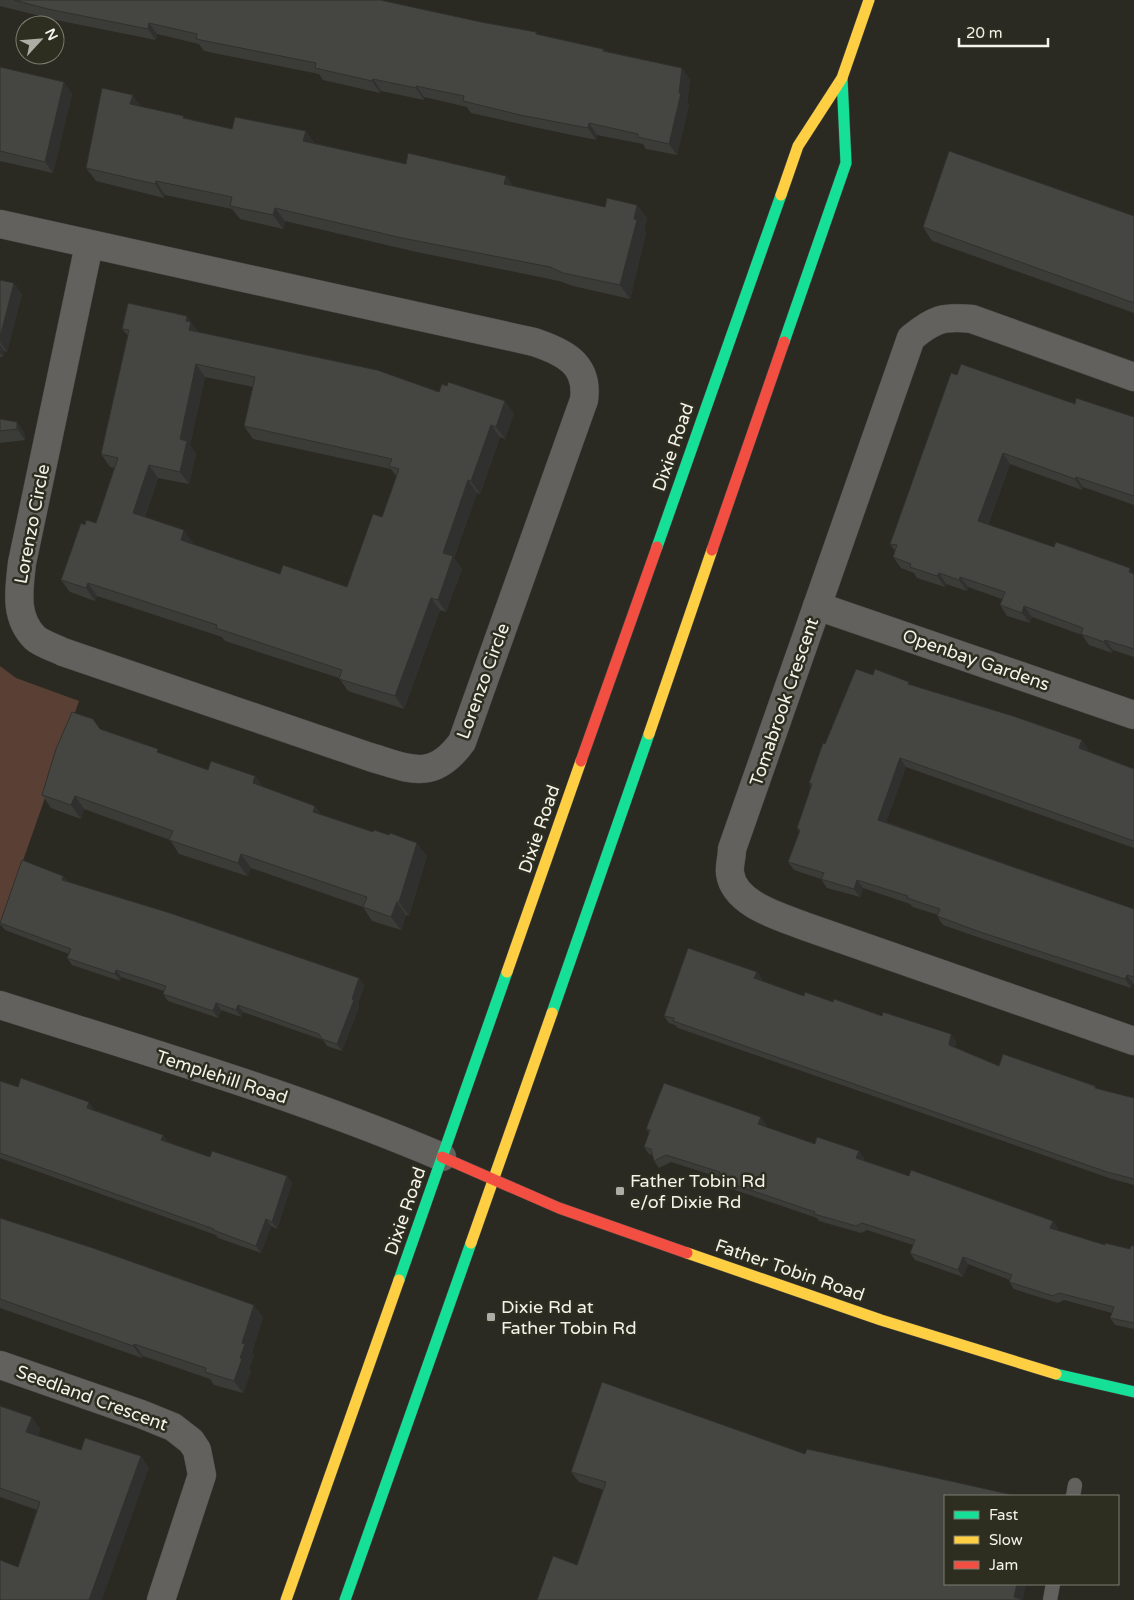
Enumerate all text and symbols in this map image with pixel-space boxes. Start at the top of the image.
north arrow [15,15,65,65]
scale bar [959,15,1048,47]
text: 20 m [966,24,1003,42]
text: N [41,26,61,43]
street label: Dixie Road [648,400,698,494]
street label: Lorenzo Circle [10,462,54,586]
street label: Tomabrook Crescent [745,615,823,789]
street label: Lorenzo Circle [452,620,514,742]
street label: Openbay Gardens [900,625,1052,695]
street label: Dixie Road [514,782,564,876]
street label: Templehill Road [154,1045,290,1109]
street label: Dixie Road [380,1164,430,1258]
place label: Father Tobin Rd e/of Dixie Rd [630,1170,766,1213]
marker: Father Tobin Rd e/of Dixie Rd [614,1185,626,1197]
street label: Father Tobin Road [712,1234,868,1306]
place label: Dixie Rd at Father Tobin Rd [501,1296,637,1339]
marker: Dixie Rd at Father Tobin Rd [485,1311,497,1323]
street label: Seedland Crescent [13,1360,171,1436]
legend [944,1495,1119,1585]
text: Fast [989,1506,1019,1524]
text: Slow [989,1531,1023,1549]
text: Jam [989,1556,1018,1574]

